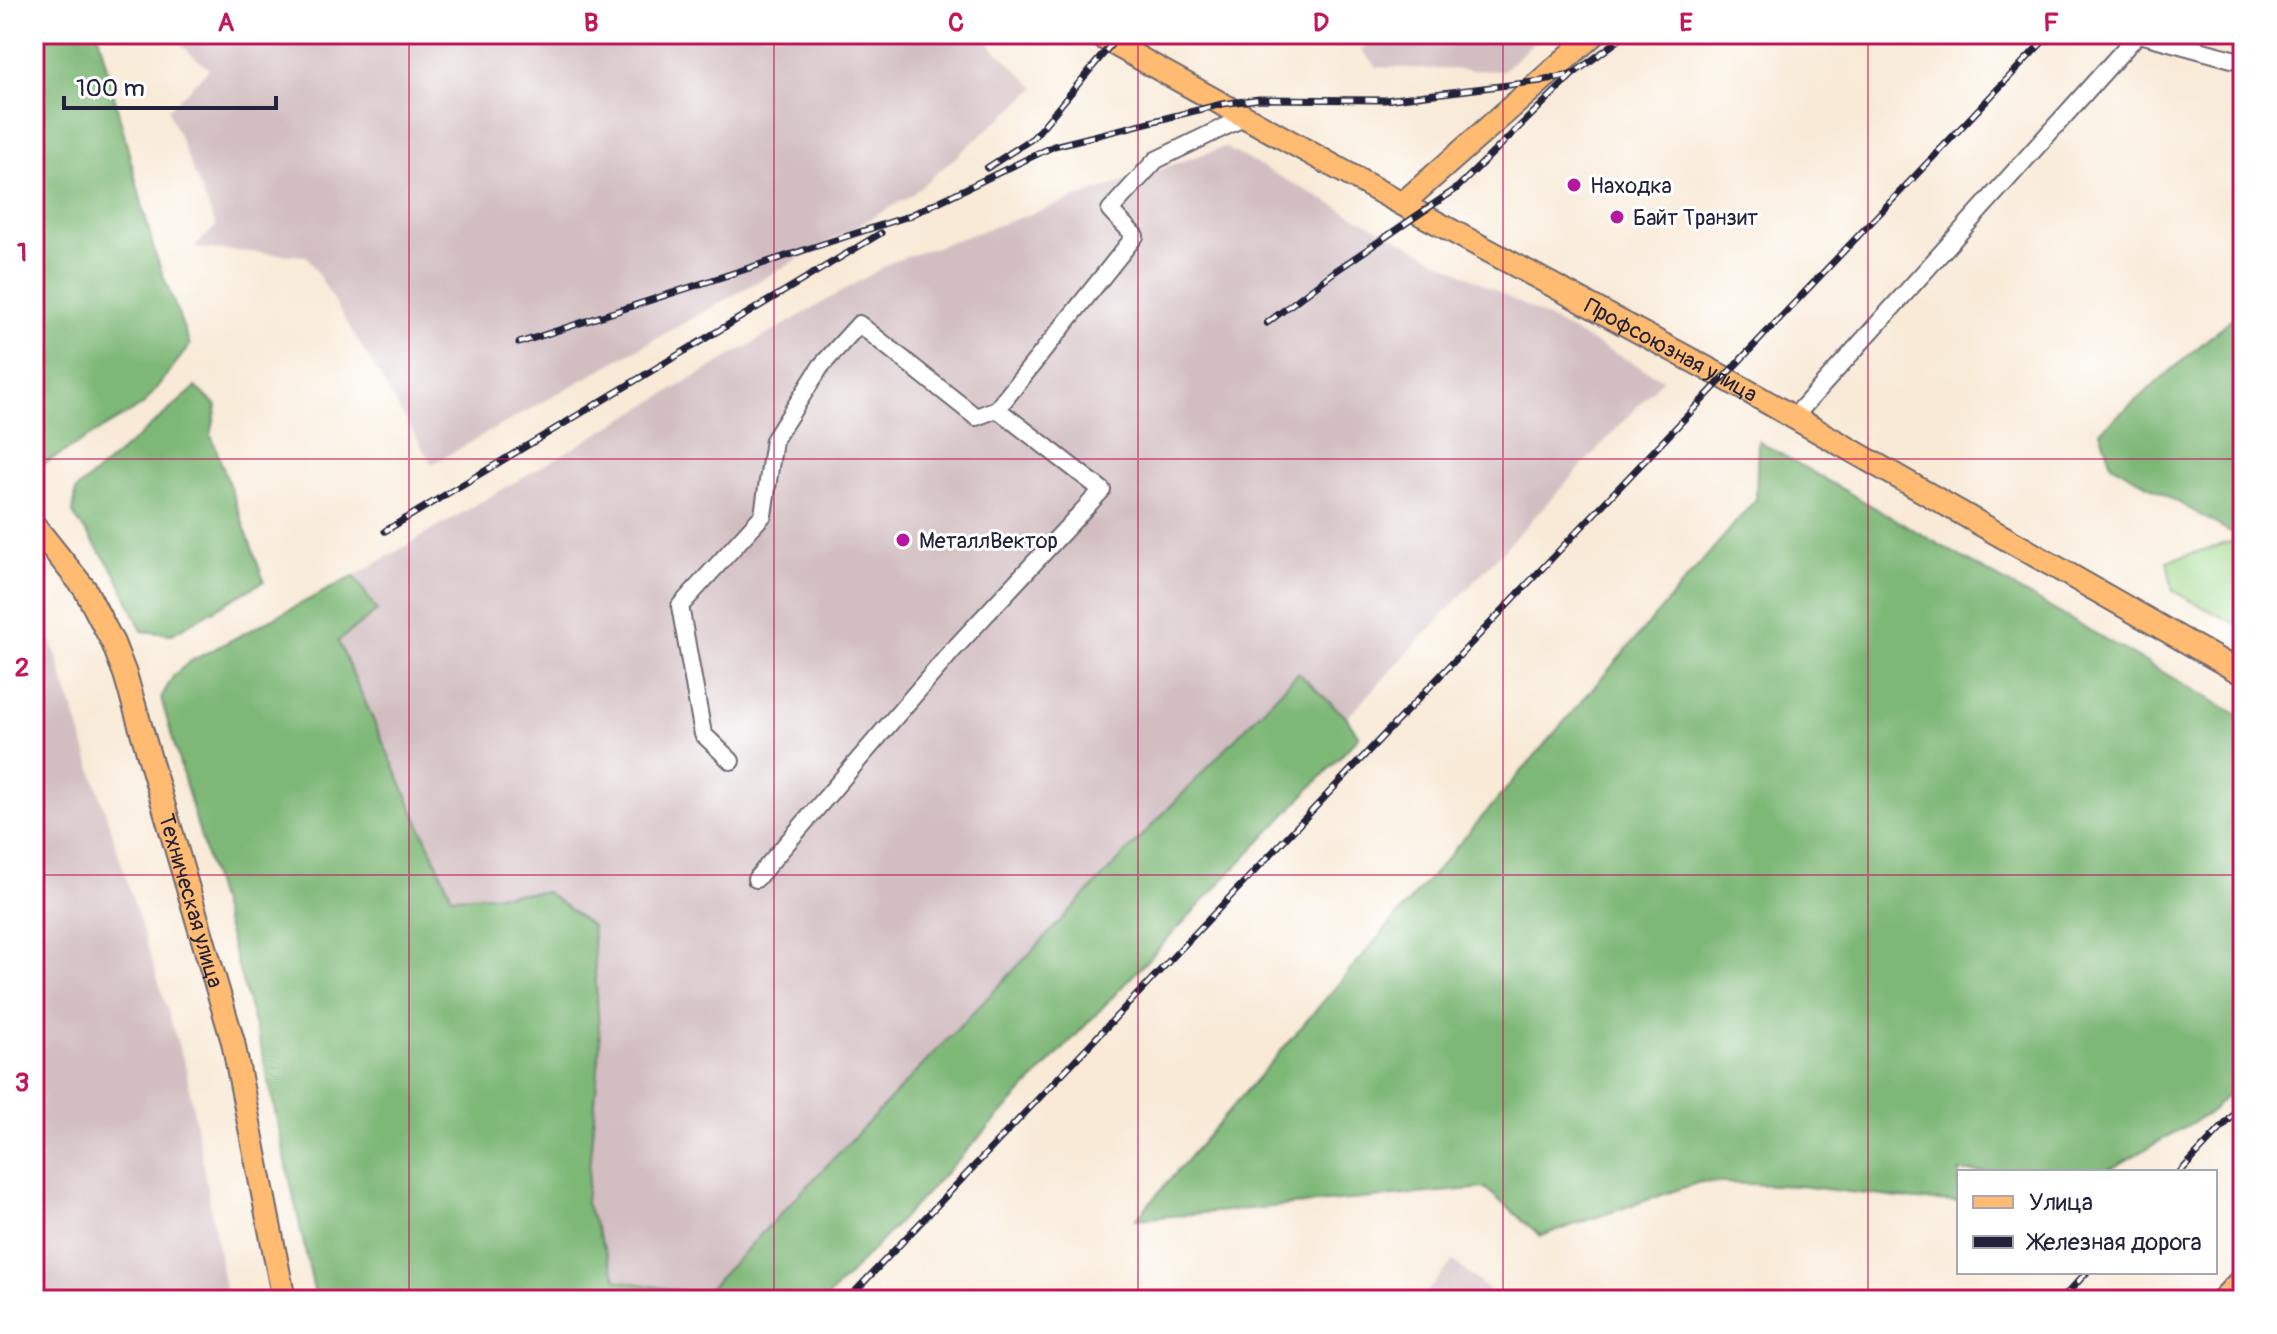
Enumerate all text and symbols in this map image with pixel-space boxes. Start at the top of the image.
text: A [218,7,235,39]
text: B [584,7,598,39]
text: C [948,7,964,39]
text: D [1313,7,1329,39]
text: E [1679,7,1693,39]
text: F [2043,7,2059,39]
scale bar [64,60,276,110]
text: 100 m [76,74,145,103]
place label: Находка [1590,172,1672,200]
marker: Находка [1565,176,1583,194]
place label: Байт Транзит [1633,204,1758,232]
marker: Байт Транзит [1608,208,1626,226]
text: 1 [17,237,27,269]
street label: Профсоюзная улица [1579,292,1762,409]
place label: МеталлВектор [919,527,1058,555]
marker: МеталлВектор [894,531,912,549]
text: 2 [15,652,29,684]
street label: Техническая улица [152,811,229,991]
text: 3 [15,1067,29,1099]
legend [1957,1170,2217,1274]
text: Улица [2029,1188,2093,1217]
text: Железная дорога [2025,1228,2202,1257]

